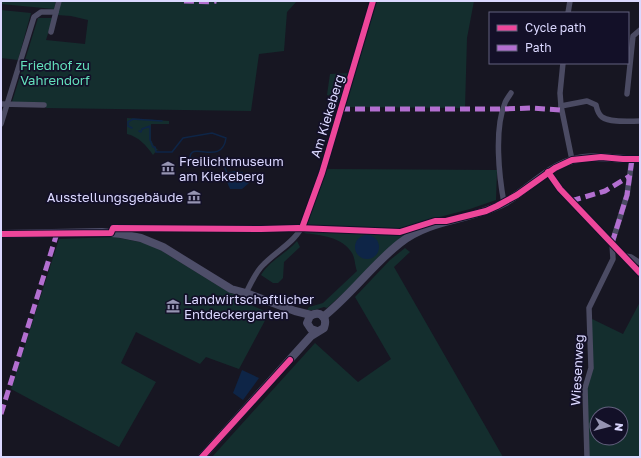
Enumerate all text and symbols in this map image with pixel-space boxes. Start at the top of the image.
legend [489,12,629,64]
text: Cycle path [525,20,586,35]
text: Path [525,40,552,55]
park label: Friedhof zu Vahrendorf [20,57,90,88]
street label: Am Kiekeberg [307,72,347,160]
place label: Freilichtmuseum am Kiekeberg [179,153,284,184]
museum icon: Freilichtmuseum am Kiekeberg [160,160,176,176]
place label: Ausstellungsgebäude [47,189,183,205]
museum icon: Ausstellungsgebäude [186,189,202,205]
place label: Landwirtschaftlicher Entdeckergarten [184,291,314,322]
museum icon: Landwirtschaftlicher Entdeckergarten [165,298,181,314]
street label: Wiesenweg [567,334,587,406]
north arrow [589,406,629,446]
text: N [612,422,626,432]

